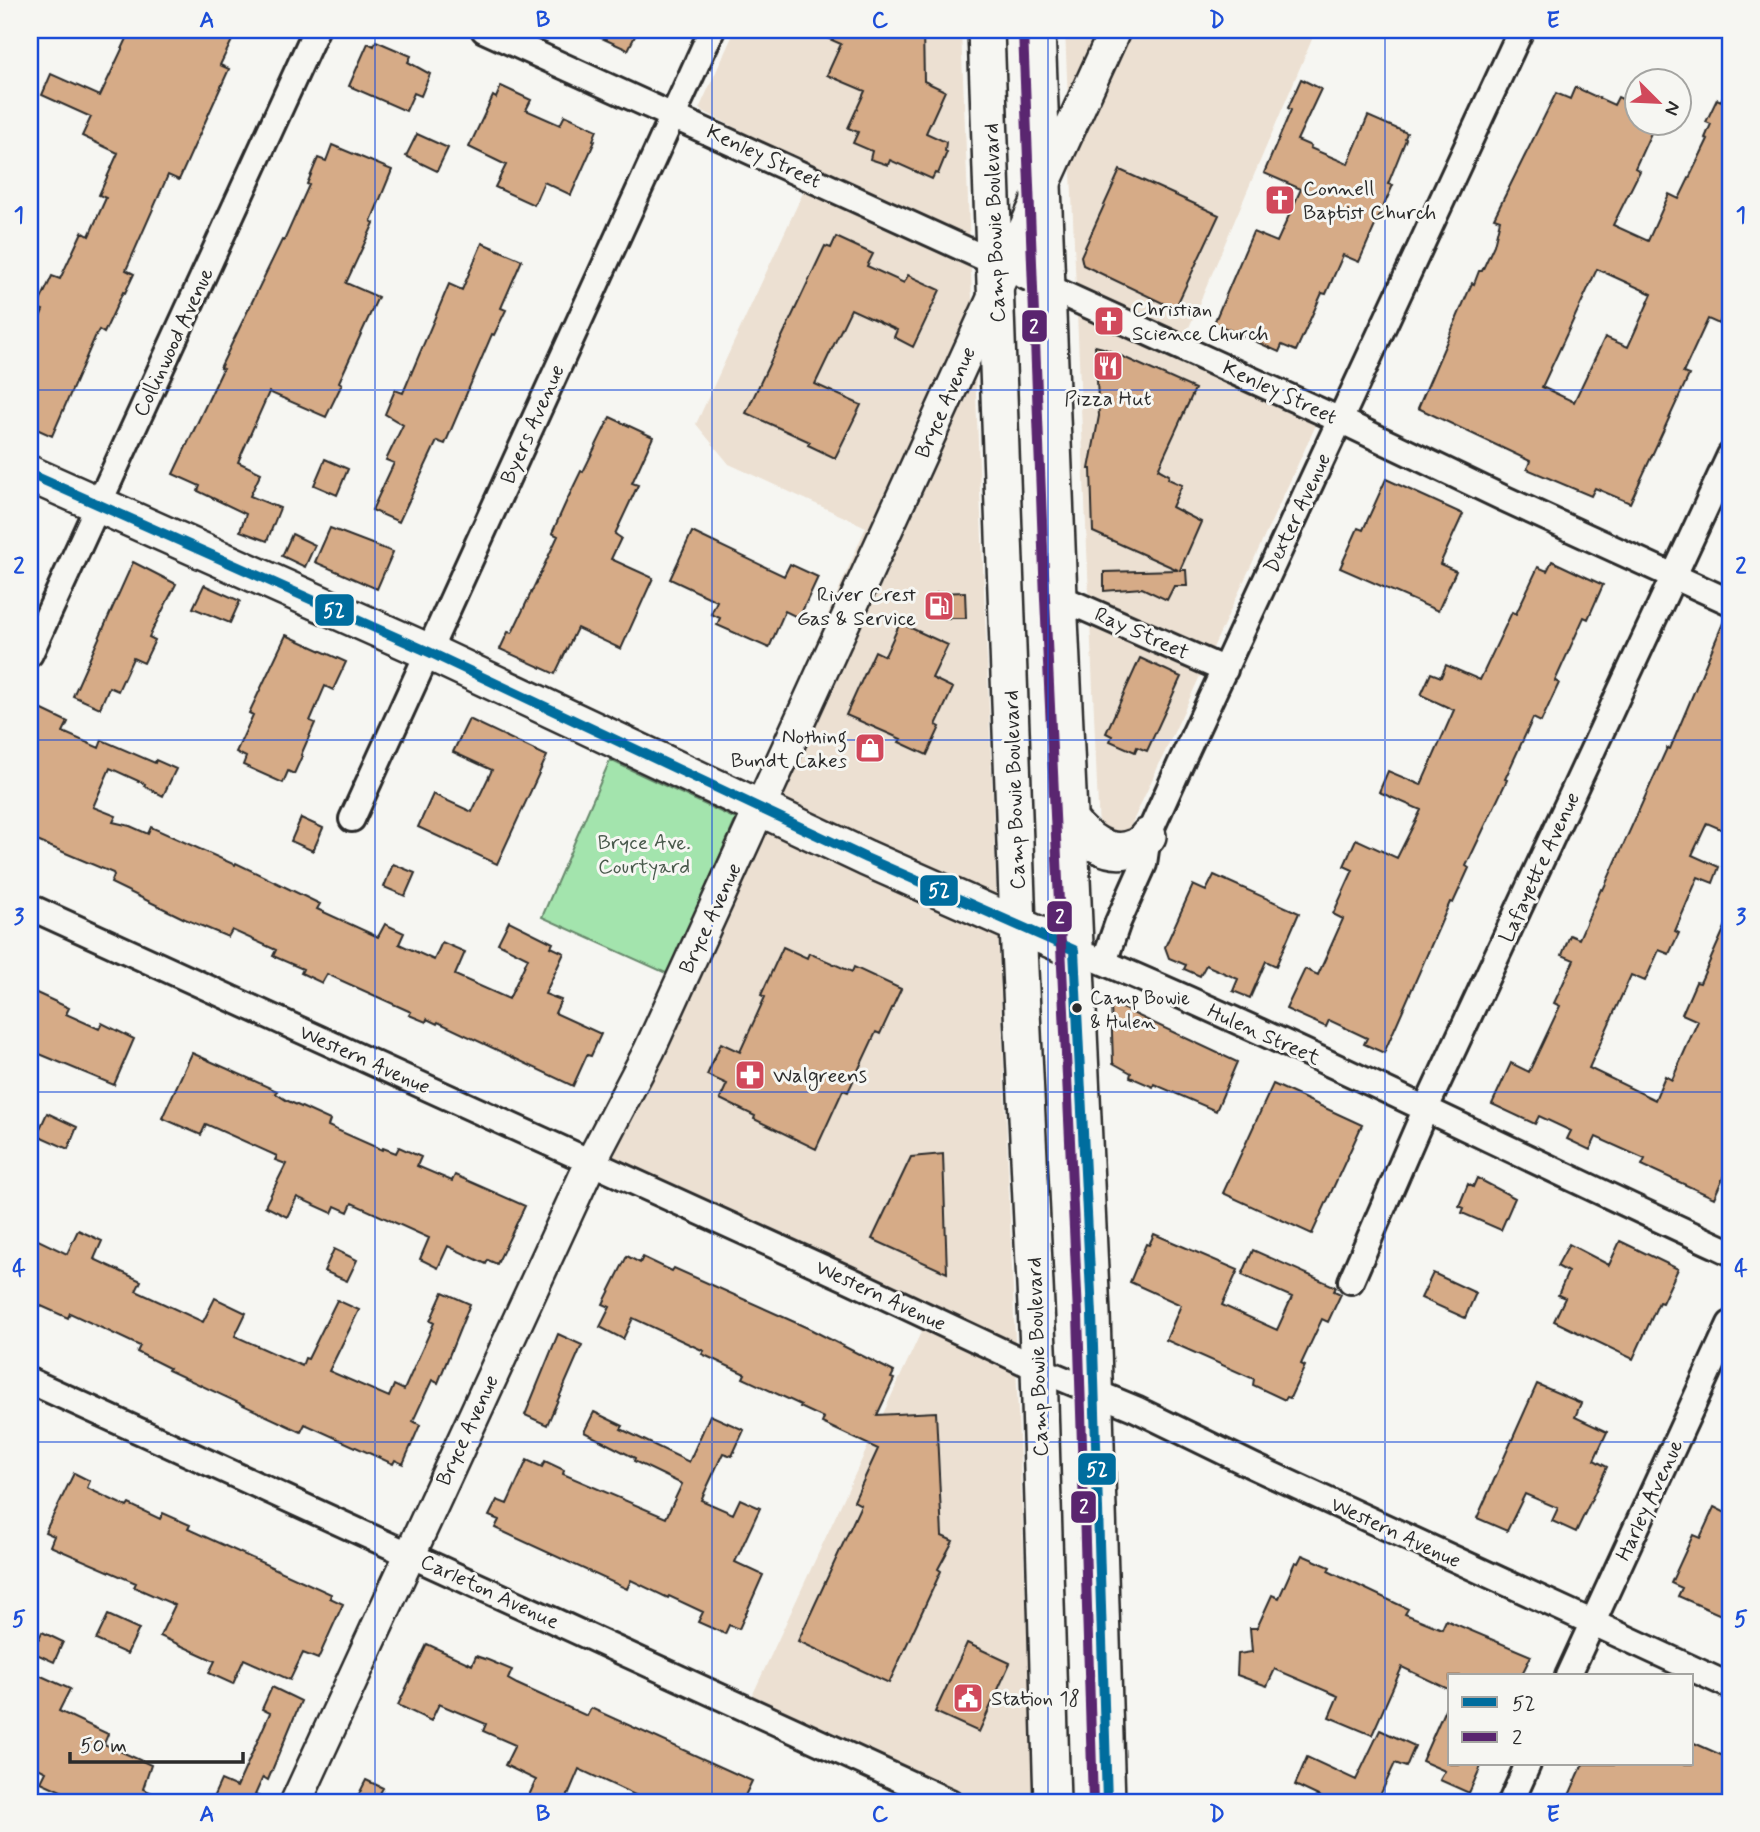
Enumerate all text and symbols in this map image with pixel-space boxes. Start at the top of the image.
text: A [199,6,215,36]
text: B [536,6,551,36]
text: C [872,6,889,36]
text: D [1209,6,1225,36]
text: E [1546,6,1560,36]
north arrow [1624,66,1694,136]
text: N [1658,97,1686,119]
street label: Kenley Street [702,118,826,196]
street label: Camp Bowie Boulevard [978,123,1012,323]
place label: Connell Baptist Church [1303,175,1436,227]
church icon: Connell Baptist Church [1263,183,1297,217]
text: 1 [14,201,24,231]
text: 1 [1736,201,1746,231]
street label: Collinwood Avenue [127,263,221,422]
place label: Christian Science Church [1132,296,1269,348]
church icon: Christian Science Church [1092,304,1126,338]
line badge: 2 [1021,309,1048,343]
text: 2 [1029,315,1039,340]
street label: Bryce Avenue [909,342,983,463]
restaurant icon: Pizza Hut [1091,349,1125,383]
street label: Kenley Street [1218,354,1342,432]
street label: Byers Avenue [494,360,572,489]
place label: Pizza Hut [1064,385,1152,413]
street label: Dexter Avenue [1258,449,1338,578]
text: 2 [13,552,25,582]
text: 2 [1735,552,1747,582]
place label: River Crest Gas & Service [797,581,916,633]
fuel station icon: River Crest Gas & Service [922,589,956,623]
line badge: 52 [314,593,355,627]
text: 52 [323,599,345,624]
street label: Ray Street [1090,601,1193,667]
street label: Camp Bowie Boulevard [998,690,1032,890]
place label: Nothing Bundt Cakes [731,723,847,775]
shop icon: Nothing Bundt Cakes [853,731,887,765]
street label: Lafayette Avenue [1493,788,1587,947]
park label: Bryce Ave. Courtyard [597,829,691,881]
street label: Bryce Avenue [673,858,749,978]
line badge: 52 [919,874,959,907]
text: 52 [928,879,950,904]
line badge: 2 [1046,900,1073,933]
text: 3 [14,903,25,933]
text: 3 [1736,903,1747,933]
text: 2 [1055,905,1065,930]
place label: Camp Bowie & Hulen [1090,986,1190,1035]
street label: Hulen Street [1203,998,1325,1073]
marker: Camp Bowie & Hulen [1070,1001,1084,1015]
street label: Western Avenue [295,1019,435,1101]
pharmacy icon: Walgreens [733,1058,767,1092]
place label: Walgreens [773,1062,867,1091]
text: 4 [12,1254,26,1284]
street label: Western Avenue [811,1254,950,1338]
text: 4 [1734,1254,1748,1284]
street label: Camp Bowie Boulevard [1021,1257,1055,1457]
street label: Bryce Avenue [430,1370,506,1490]
street label: Harley Avenue [1610,1435,1690,1566]
line badge: 52 [1077,1452,1117,1486]
text: 52 [1086,1458,1108,1483]
line badge: 2 [1070,1490,1097,1524]
street label: Western Avenue [1326,1491,1465,1575]
text: 2 [1079,1495,1089,1520]
street label: Carleton Avenue [416,1548,564,1636]
text: 5 [12,1605,26,1635]
text: 5 [1734,1605,1748,1635]
legend [1448,1674,1694,1766]
public building icon: Station 18 [951,1681,985,1715]
place label: Station 18 [991,1685,1080,1713]
text: 52 [1512,1690,1536,1718]
scale bar [70,1720,243,1764]
text: 2 [1512,1724,1522,1752]
text: 50 m [80,1732,127,1760]
text: A [199,1800,215,1830]
text: B [536,1800,551,1830]
text: C [872,1800,889,1830]
text: D [1209,1800,1225,1830]
text: E [1546,1800,1560,1830]

